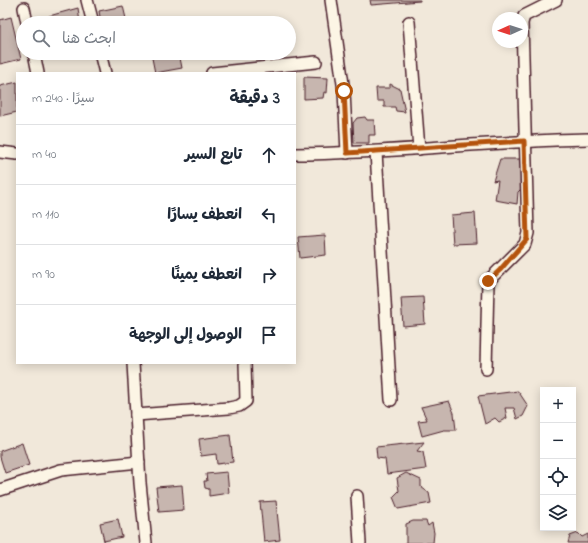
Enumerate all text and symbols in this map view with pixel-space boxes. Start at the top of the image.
north arrow [492,12,528,48]
search box [16,16,296,60]
icon: search [30,27,52,49]
text: ابحث هنا [62,28,116,50]
route start [335,82,353,100]
text: 3 دقيقة [230,86,280,111]
text: سيرًا · 240 m [32,89,95,108]
text: تابع السير [185,144,242,166]
icon: ahead [258,144,280,166]
text: 40 m [32,145,56,164]
text: انعطف يسارًا [167,204,242,226]
icon: left [258,204,280,226]
text: 110 m [32,205,59,224]
text: انعطف يمينًا [171,264,242,286]
icon: right [258,264,280,286]
text: 90 m [32,265,55,284]
route end [479,272,497,290]
text: الوصول إلى الوجهة [129,324,242,346]
icon: arrive [258,324,280,346]
map controls [540,387,576,531]
button: + [540,387,576,423]
button: − [540,423,576,459]
button: locate [540,459,576,495]
button: layers [540,495,576,531]

